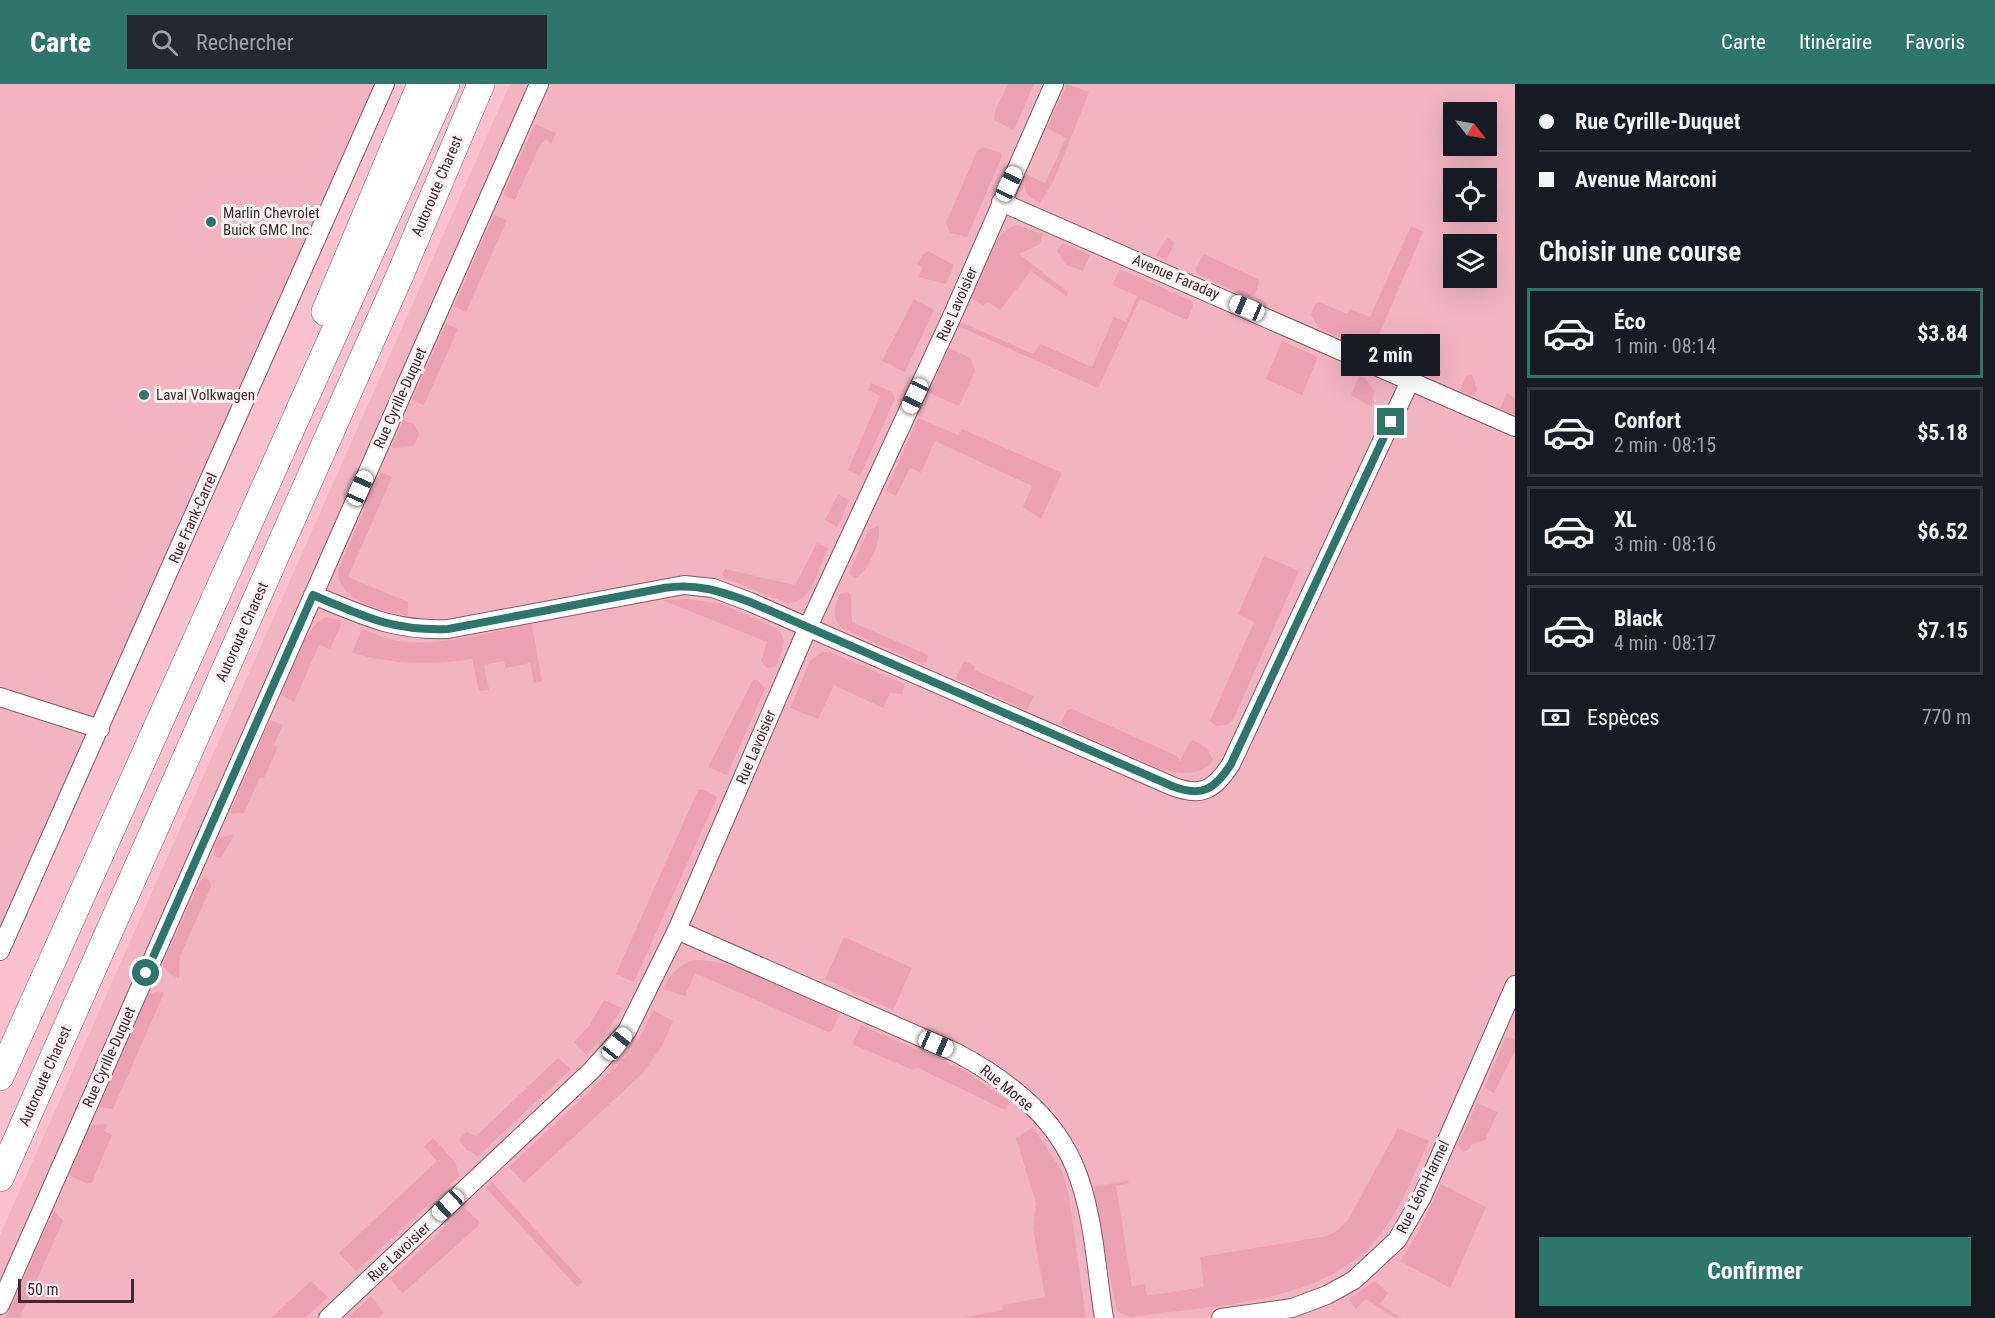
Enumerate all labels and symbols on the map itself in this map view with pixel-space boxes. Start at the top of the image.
north arrow [1443,102,1497,156]
street label: Autoroute Charest [408,133,466,239]
car [993,164,1025,204]
place label: Marlin Chevrolet Buick GMC Inc. [223,204,320,239]
marker: Marlin Chevrolet Buick GMC Inc. [204,215,218,229]
street label: Avenue Faraday [1130,251,1222,303]
street label: Rue Lavoisier [933,264,981,344]
car [1227,293,1267,323]
callout: 2 min [1342,335,1440,377]
street label: Rue Cyrille-Duquet [370,345,430,451]
car [899,376,931,416]
place label: Laval Volkwagen [156,386,255,404]
marker: Laval Volkwagen [137,388,151,402]
route end [1377,408,1404,435]
car [344,468,376,508]
street label: Rue Frank-Carrel [165,470,221,566]
street label: Autoroute Charest [212,579,272,685]
street label: Rue Lavoisier [732,707,780,787]
route start [132,959,159,986]
street label: Rue Cyrille-Duquet [79,1004,139,1110]
street label: Autoroute Charest [15,1023,75,1129]
car [599,1024,635,1064]
car [916,1028,956,1060]
street label: Rue Morse [977,1061,1037,1115]
street label: Rue Léon-Harmel [1393,1138,1453,1236]
car [429,1186,467,1224]
street label: Rue Lavoisier [364,1218,434,1286]
scale bar [18,1276,134,1304]

